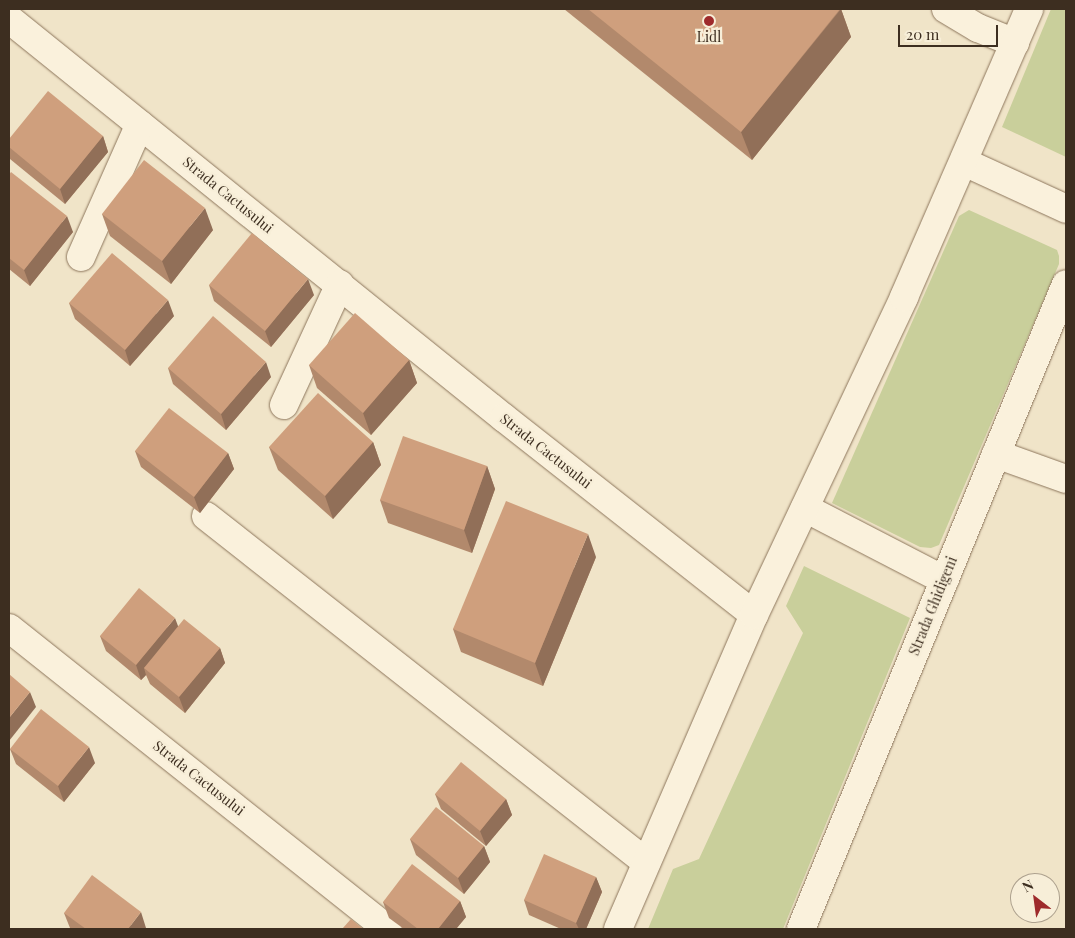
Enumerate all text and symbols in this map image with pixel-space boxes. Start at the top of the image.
marker: Lidl [703,15,715,27]
scale bar [900,15,1000,47]
text: 20 m [906,24,939,44]
place label: Lidl [697,29,721,45]
street label: Strada Cactusului [179,153,277,237]
street label: Strada Cactusului [497,410,595,492]
street label: Strada Ghidigeni [905,554,961,658]
street label: Strada Cactusului [150,737,248,819]
north arrow [1010,873,1060,923]
text: N [1019,875,1037,896]

